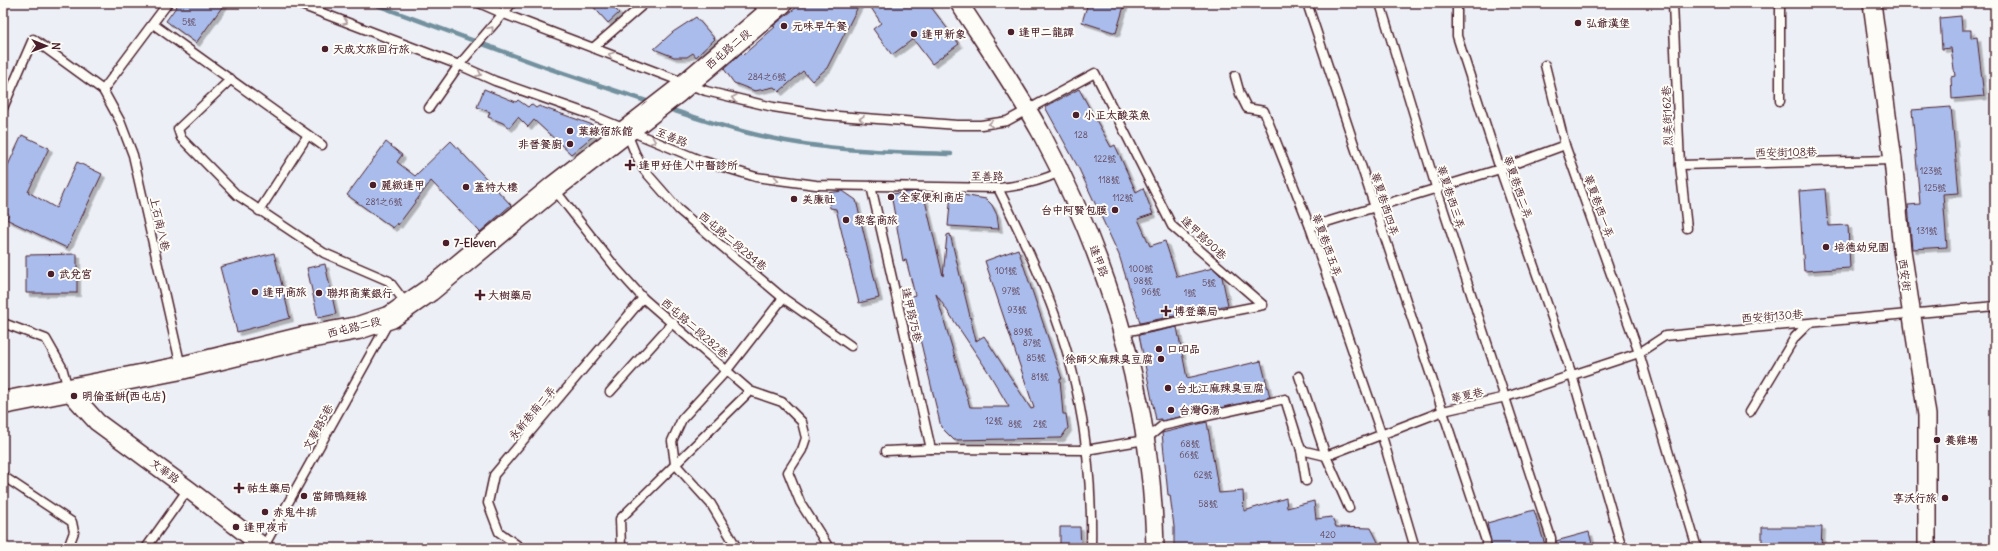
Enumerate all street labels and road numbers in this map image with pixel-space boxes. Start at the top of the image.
street label: 西屯路二段 [702,26,754,72]
street label: 烈美街162巷 [1659,85,1675,147]
street label: 至善路 [654,124,690,150]
street label: 西安街108巷 [1755,144,1817,160]
street label: 華夏巷西二弄 [1501,154,1535,220]
street label: 華夏巷西三弄 [1434,163,1468,231]
street label: 至善路 [970,169,1004,183]
street label: 華夏巷西四弄 [1368,170,1402,238]
street label: 華夏巷西一弄 [1581,173,1617,239]
street label: 上石南八巷 [147,196,173,252]
street label: 西屯路二段284巷 [696,208,770,274]
street label: 華夏巷西五弄 [1309,212,1345,278]
street label: 逢甲路90巷 [1178,213,1230,263]
street label: 逢甲路 [1087,243,1111,279]
street label: 西安街 [1896,258,1914,293]
street label: 逢甲路75巷 [899,286,925,344]
street label: 西屯路二段282巷 [659,295,731,361]
street label: 西安街130巷 [1741,307,1803,325]
street label: 西屯路二段 [326,314,382,340]
street label: 永新巷南二弄 [505,383,559,443]
street label: 華夏巷 [1449,384,1485,406]
street label: 文華路5巷 [300,402,336,452]
street label: 文華路 [148,456,182,486]

